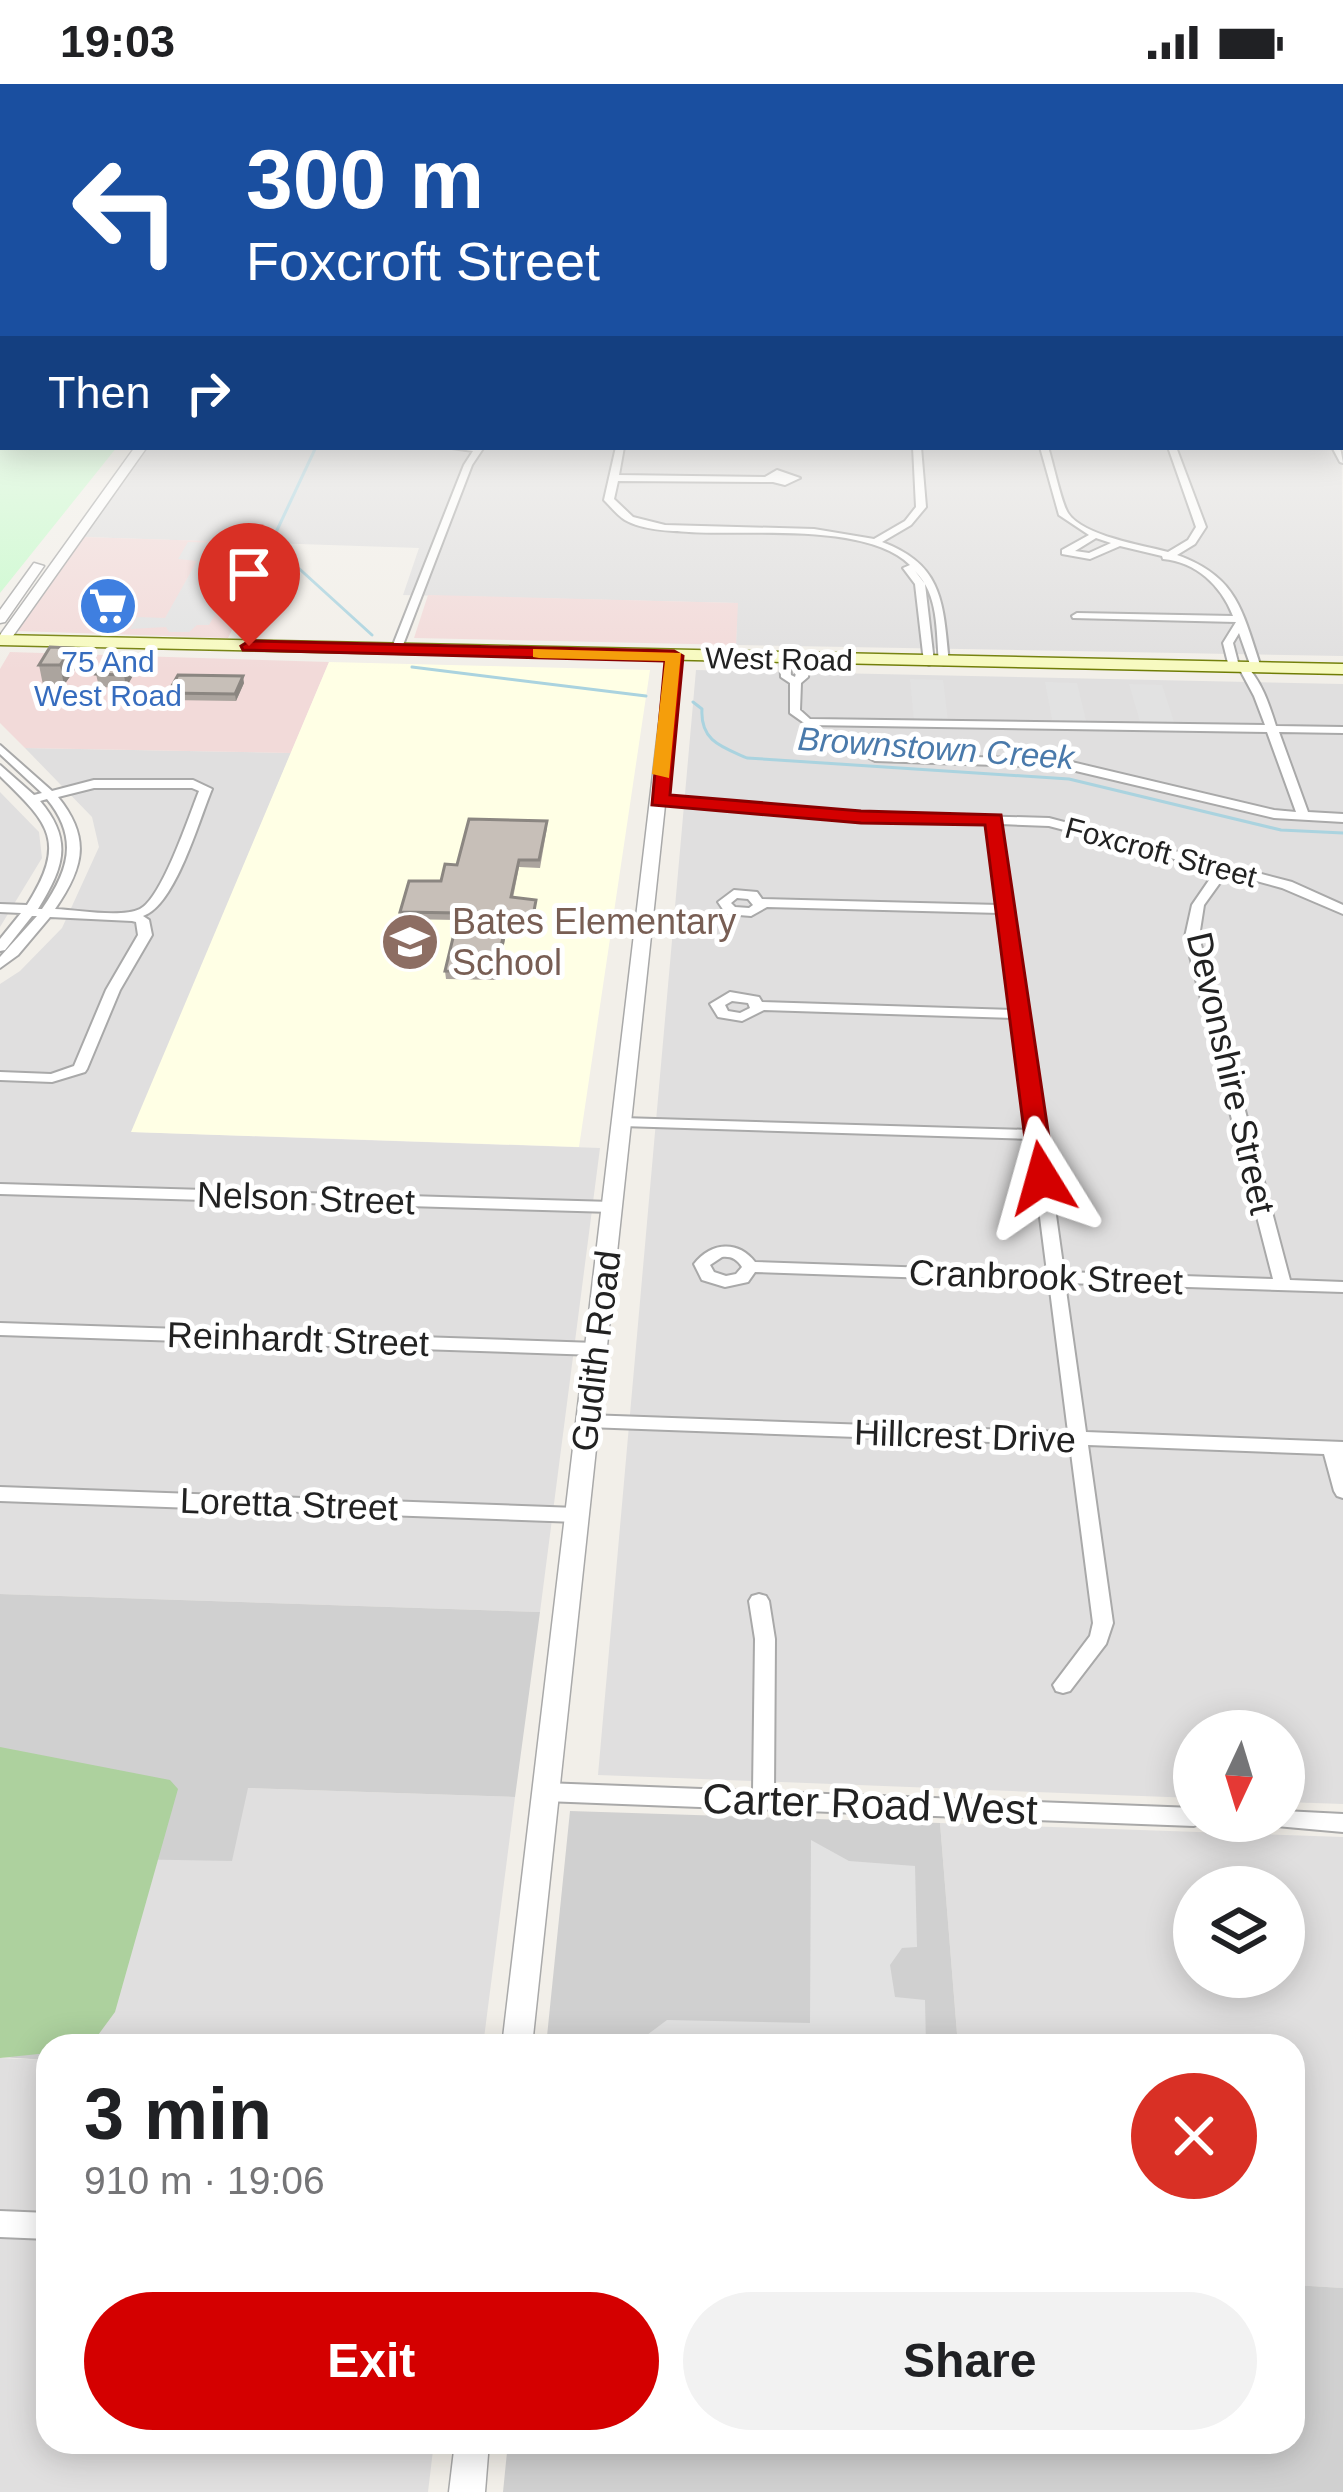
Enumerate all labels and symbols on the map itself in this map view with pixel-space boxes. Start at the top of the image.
pin [198,523,300,646]
supermarket icon: 75 And West Road [77,575,139,637]
street label: West Road [705,641,853,677]
place label: 75 And West Road [34,645,182,712]
water label: Brownstown Creek [797,720,1077,776]
street label: Foxcroft Street [1062,811,1261,894]
place label: Bates Elementary School [452,901,736,983]
school or university icon: Bates Elementary School [379,911,441,973]
street label: Devonshire Street [1179,928,1283,1218]
position arrow [979,1115,1105,1241]
street label: Nelson Street [196,1174,416,1222]
street label: Gudith Road [563,1248,629,1454]
street label: Cranbrook Street [908,1252,1184,1302]
street label: Reinhardt Street [166,1314,430,1364]
street label: Hillcrest Drive [853,1412,1077,1460]
street label: Loretta Street [179,1480,399,1528]
north arrow [1173,1710,1305,1842]
street label: Carter Road West [702,1775,1039,1833]

